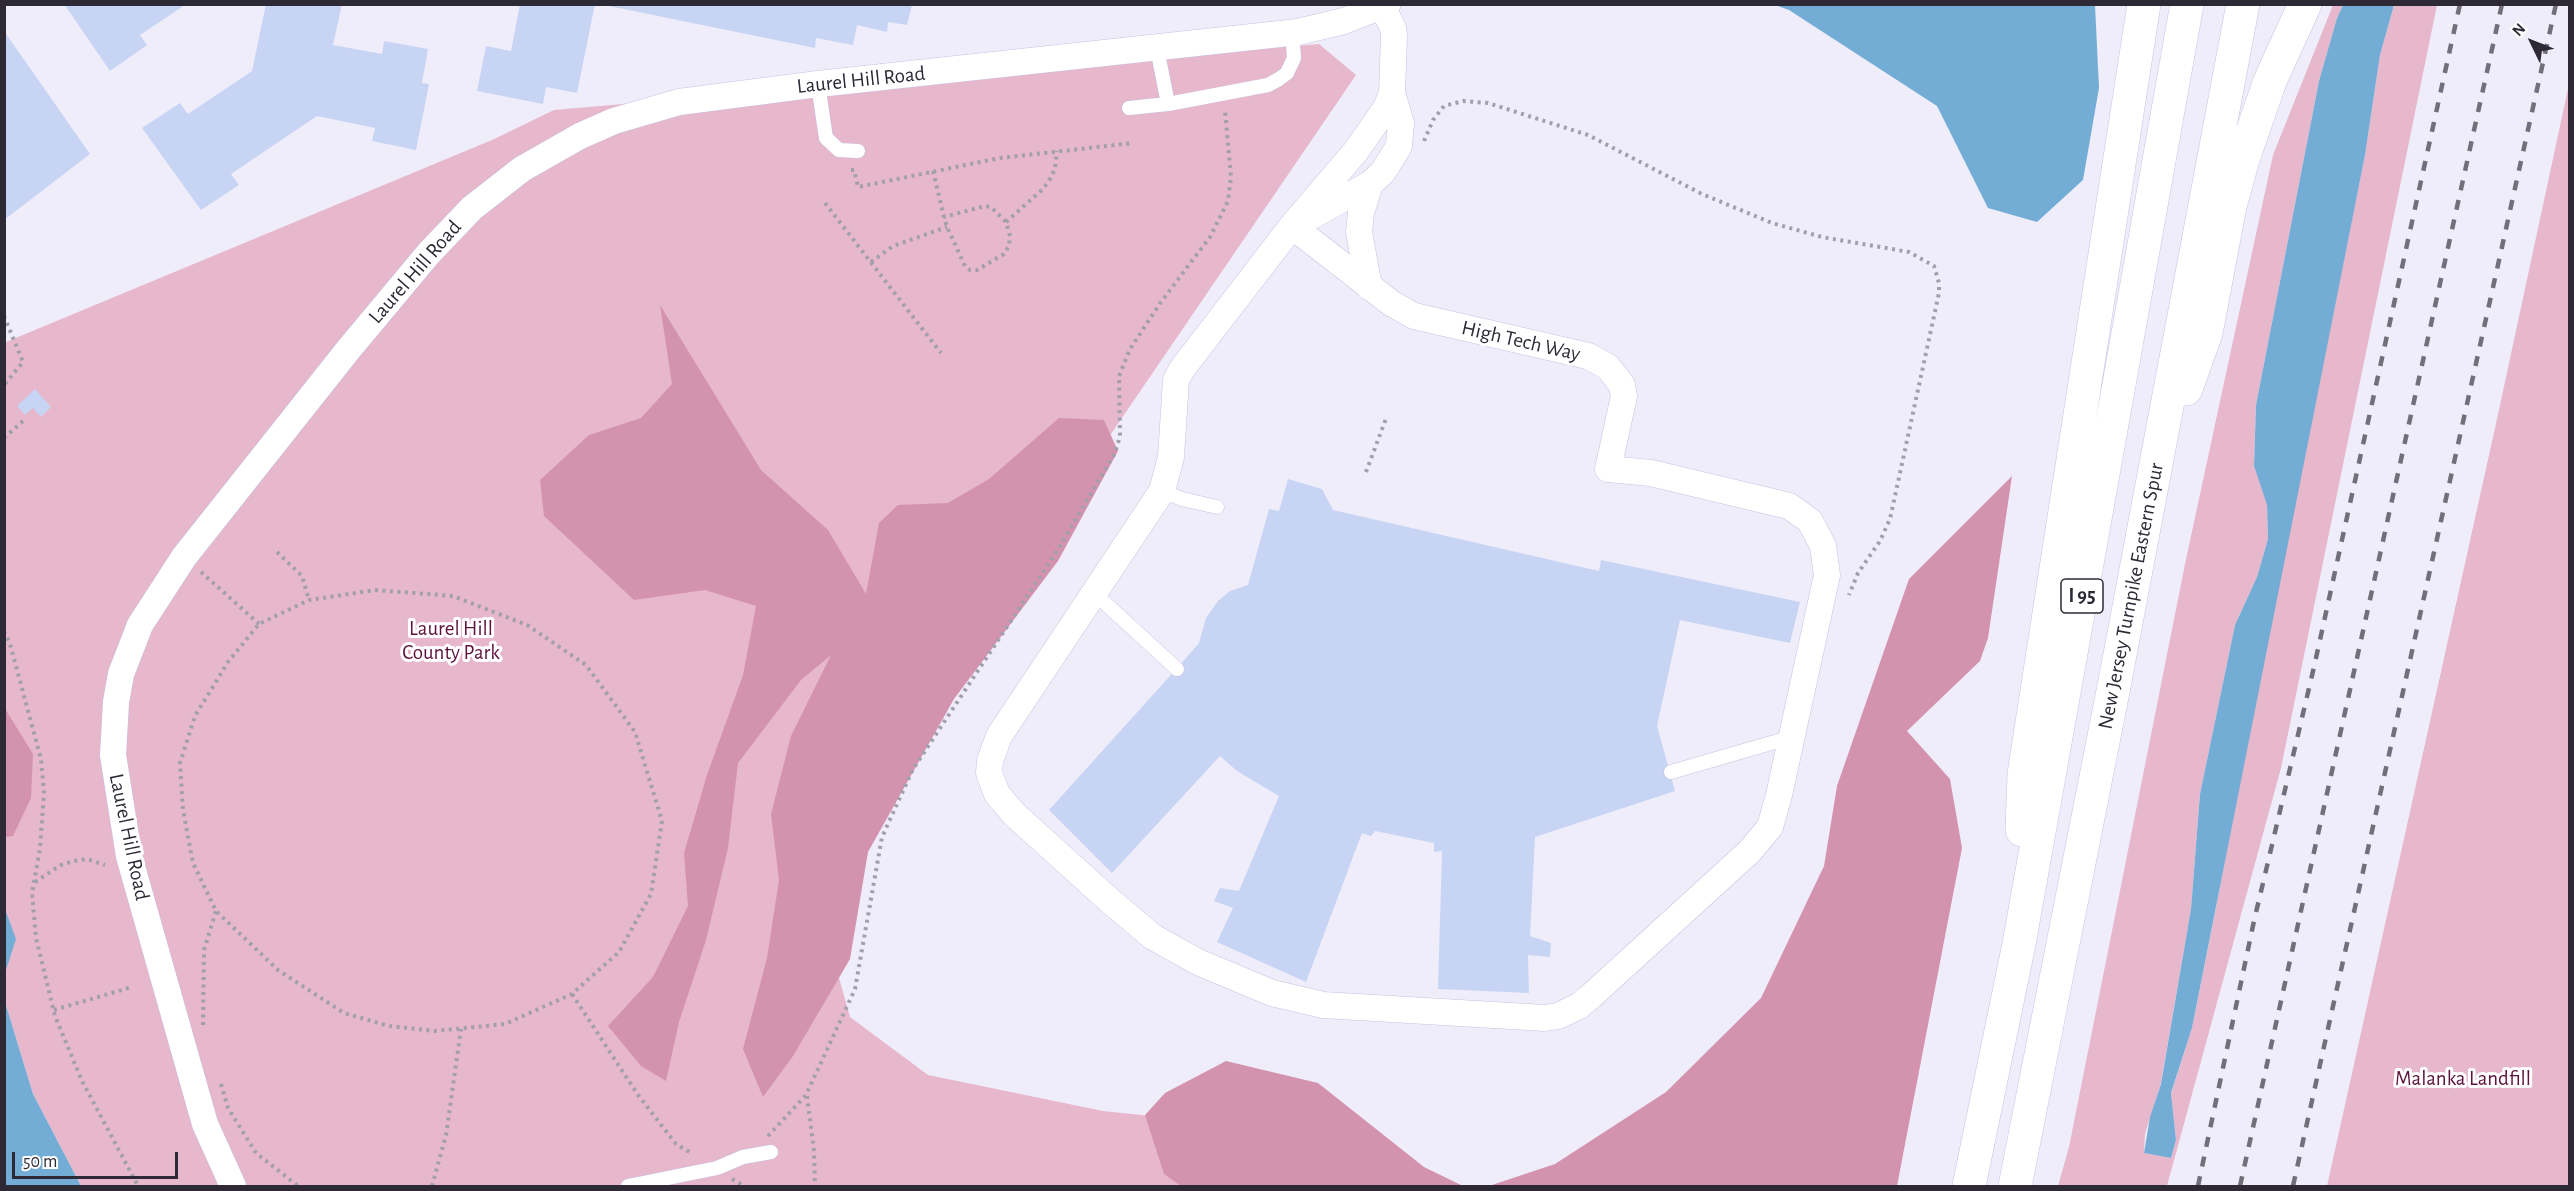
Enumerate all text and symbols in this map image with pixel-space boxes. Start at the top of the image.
north arrow [2502,12,2562,72]
text: N [2509,20,2528,39]
street label: Laurel Hill Road [795,61,927,99]
street label: Laurel Hill Road [363,215,467,329]
street label: High Tech Way [1459,315,1583,367]
street label: New Jersey Turnpike Eastern Spur [2093,461,2169,731]
road number: I 95 [2061,579,2103,613]
park label: Laurel Hill County Park [402,616,500,666]
street label: Laurel Hill Road [103,771,155,903]
park label: Malanka Landfill [2395,1066,2531,1092]
scale bar [15,1140,182,1178]
text: 50 m [23,1153,57,1171]

